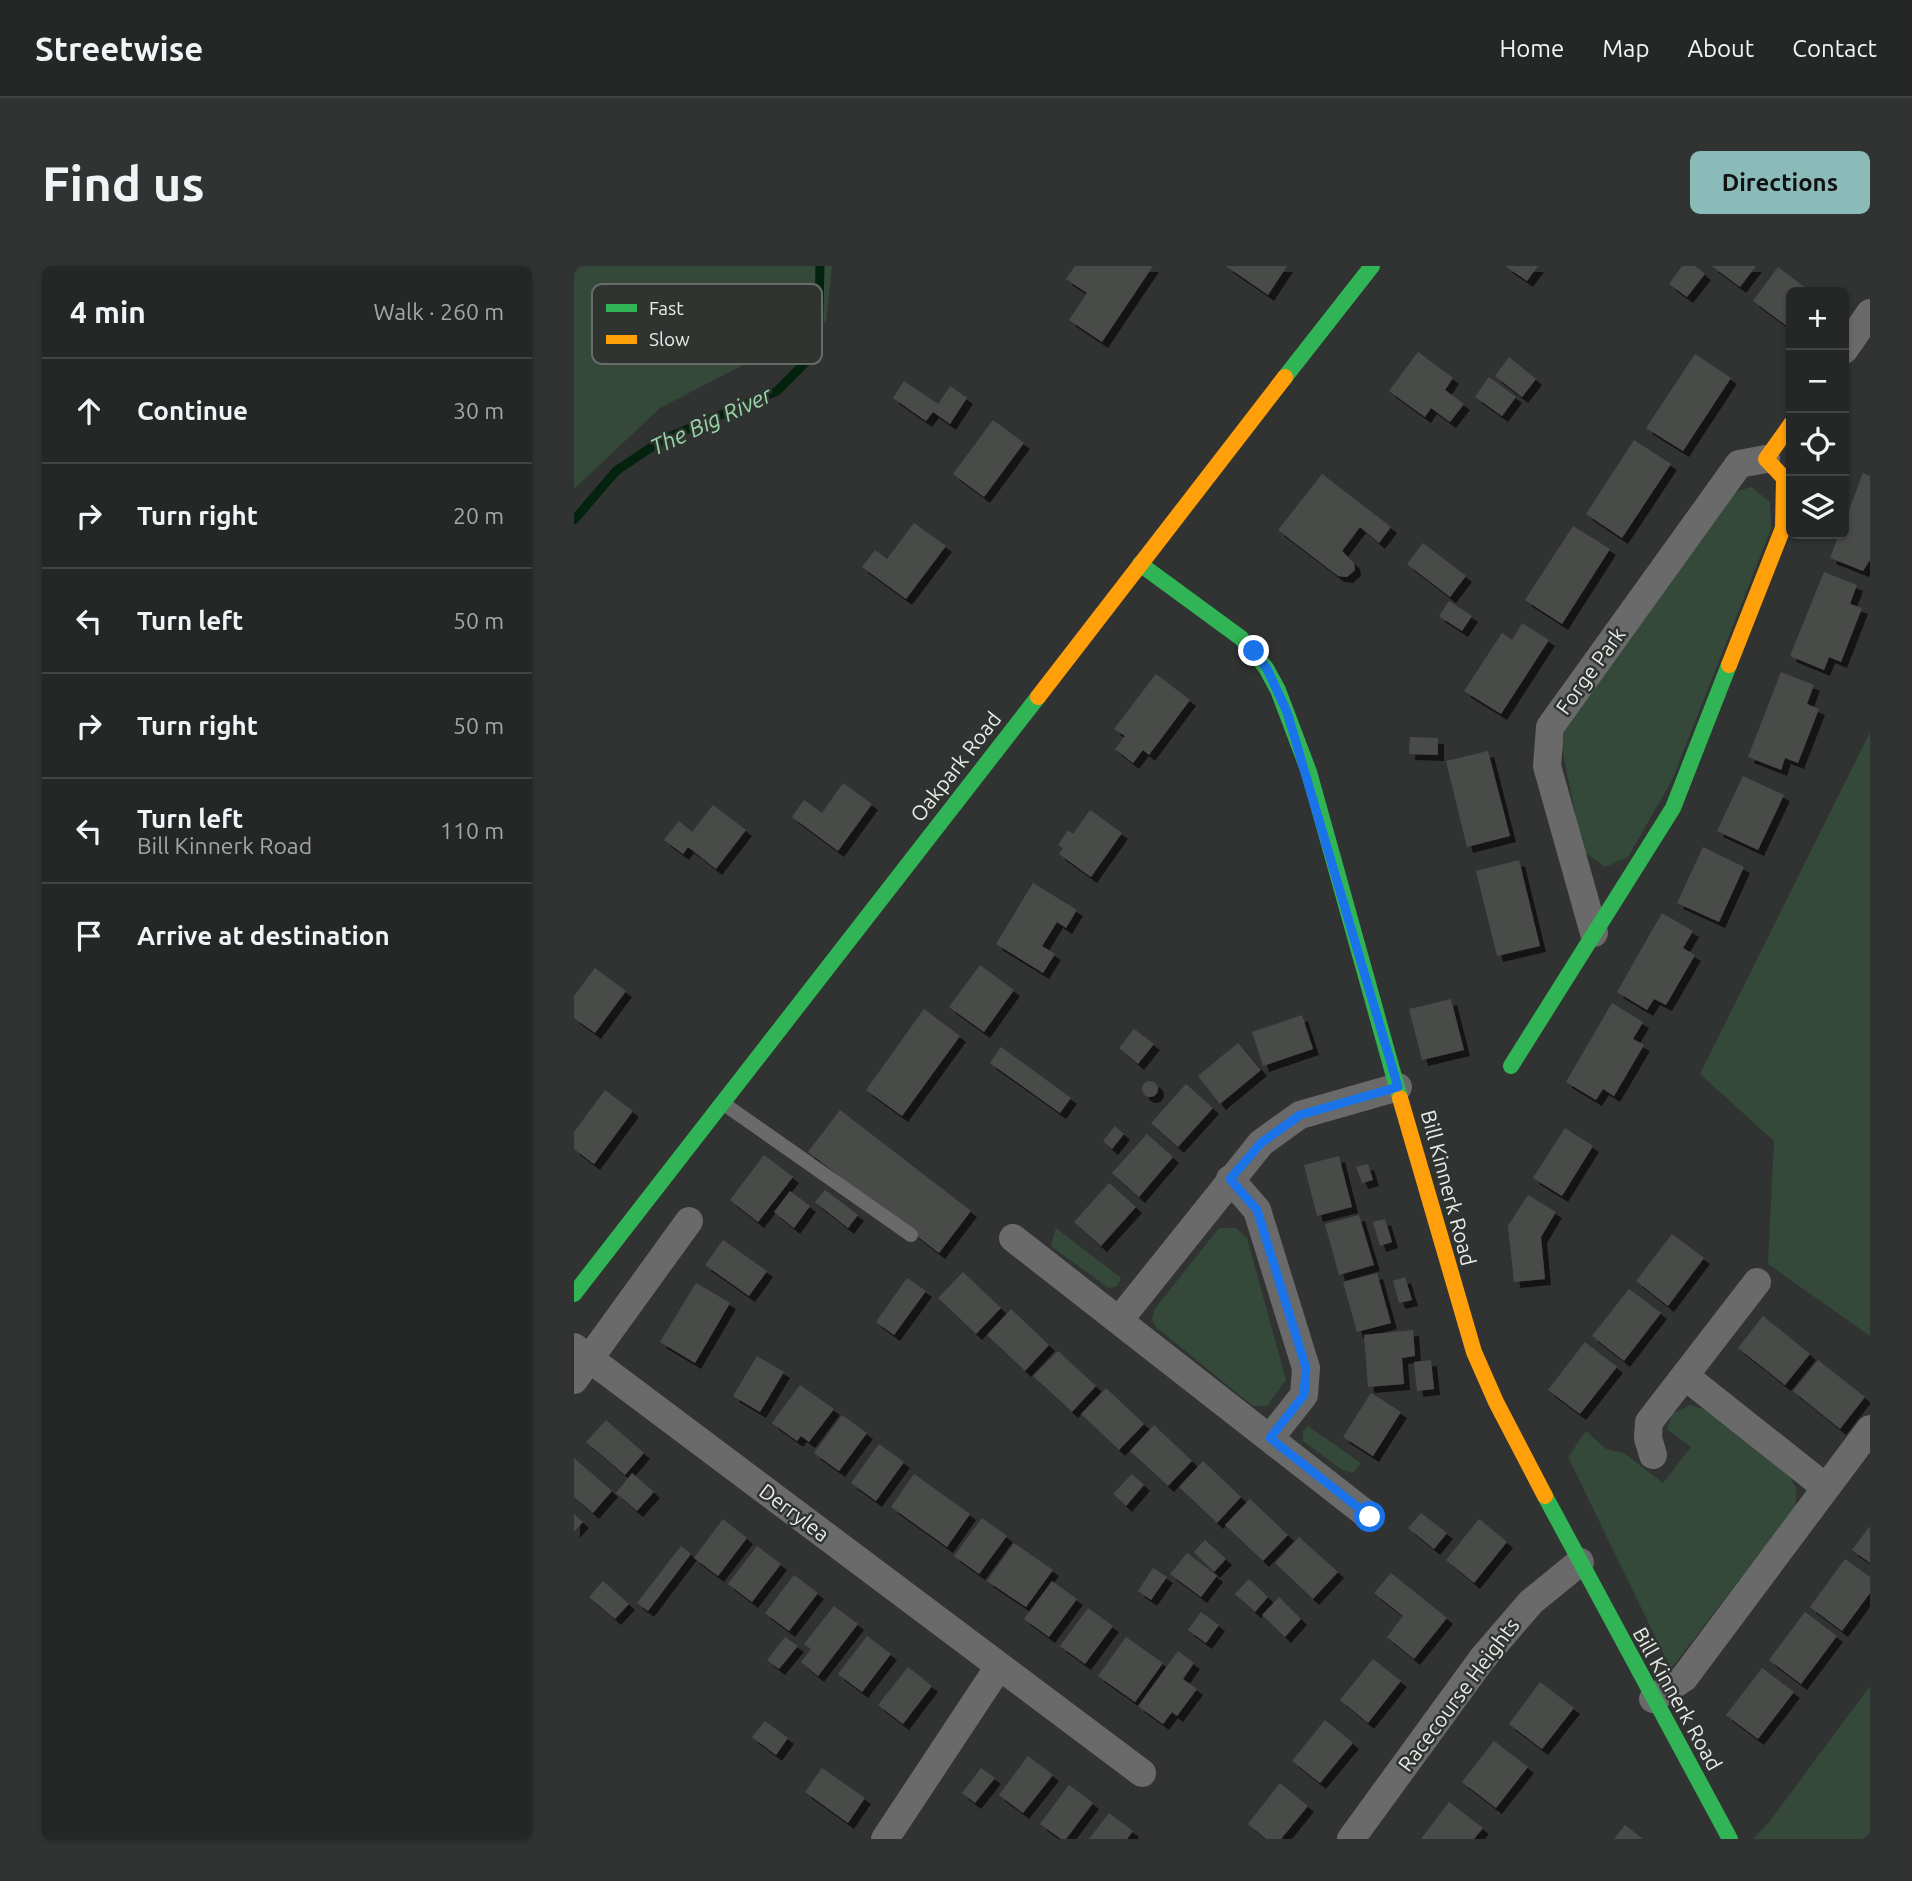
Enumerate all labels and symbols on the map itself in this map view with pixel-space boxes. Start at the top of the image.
legend [592,284,822,364]
text: Fast [649,297,684,319]
text: Slow [649,328,690,350]
water label: The Big River [646,381,777,460]
street label: Forge Park [1551,622,1630,719]
route end [1238,635,1269,666]
street label: Oakpark Road [905,707,1005,826]
street label: Bill Kinnerk Road [1417,1107,1481,1268]
street label: Derrylea [755,1478,834,1546]
route start [1354,1501,1385,1532]
street label: Racecourse Heights [1393,1613,1524,1776]
street label: Bill Kinnerk Road [1629,1623,1727,1774]

